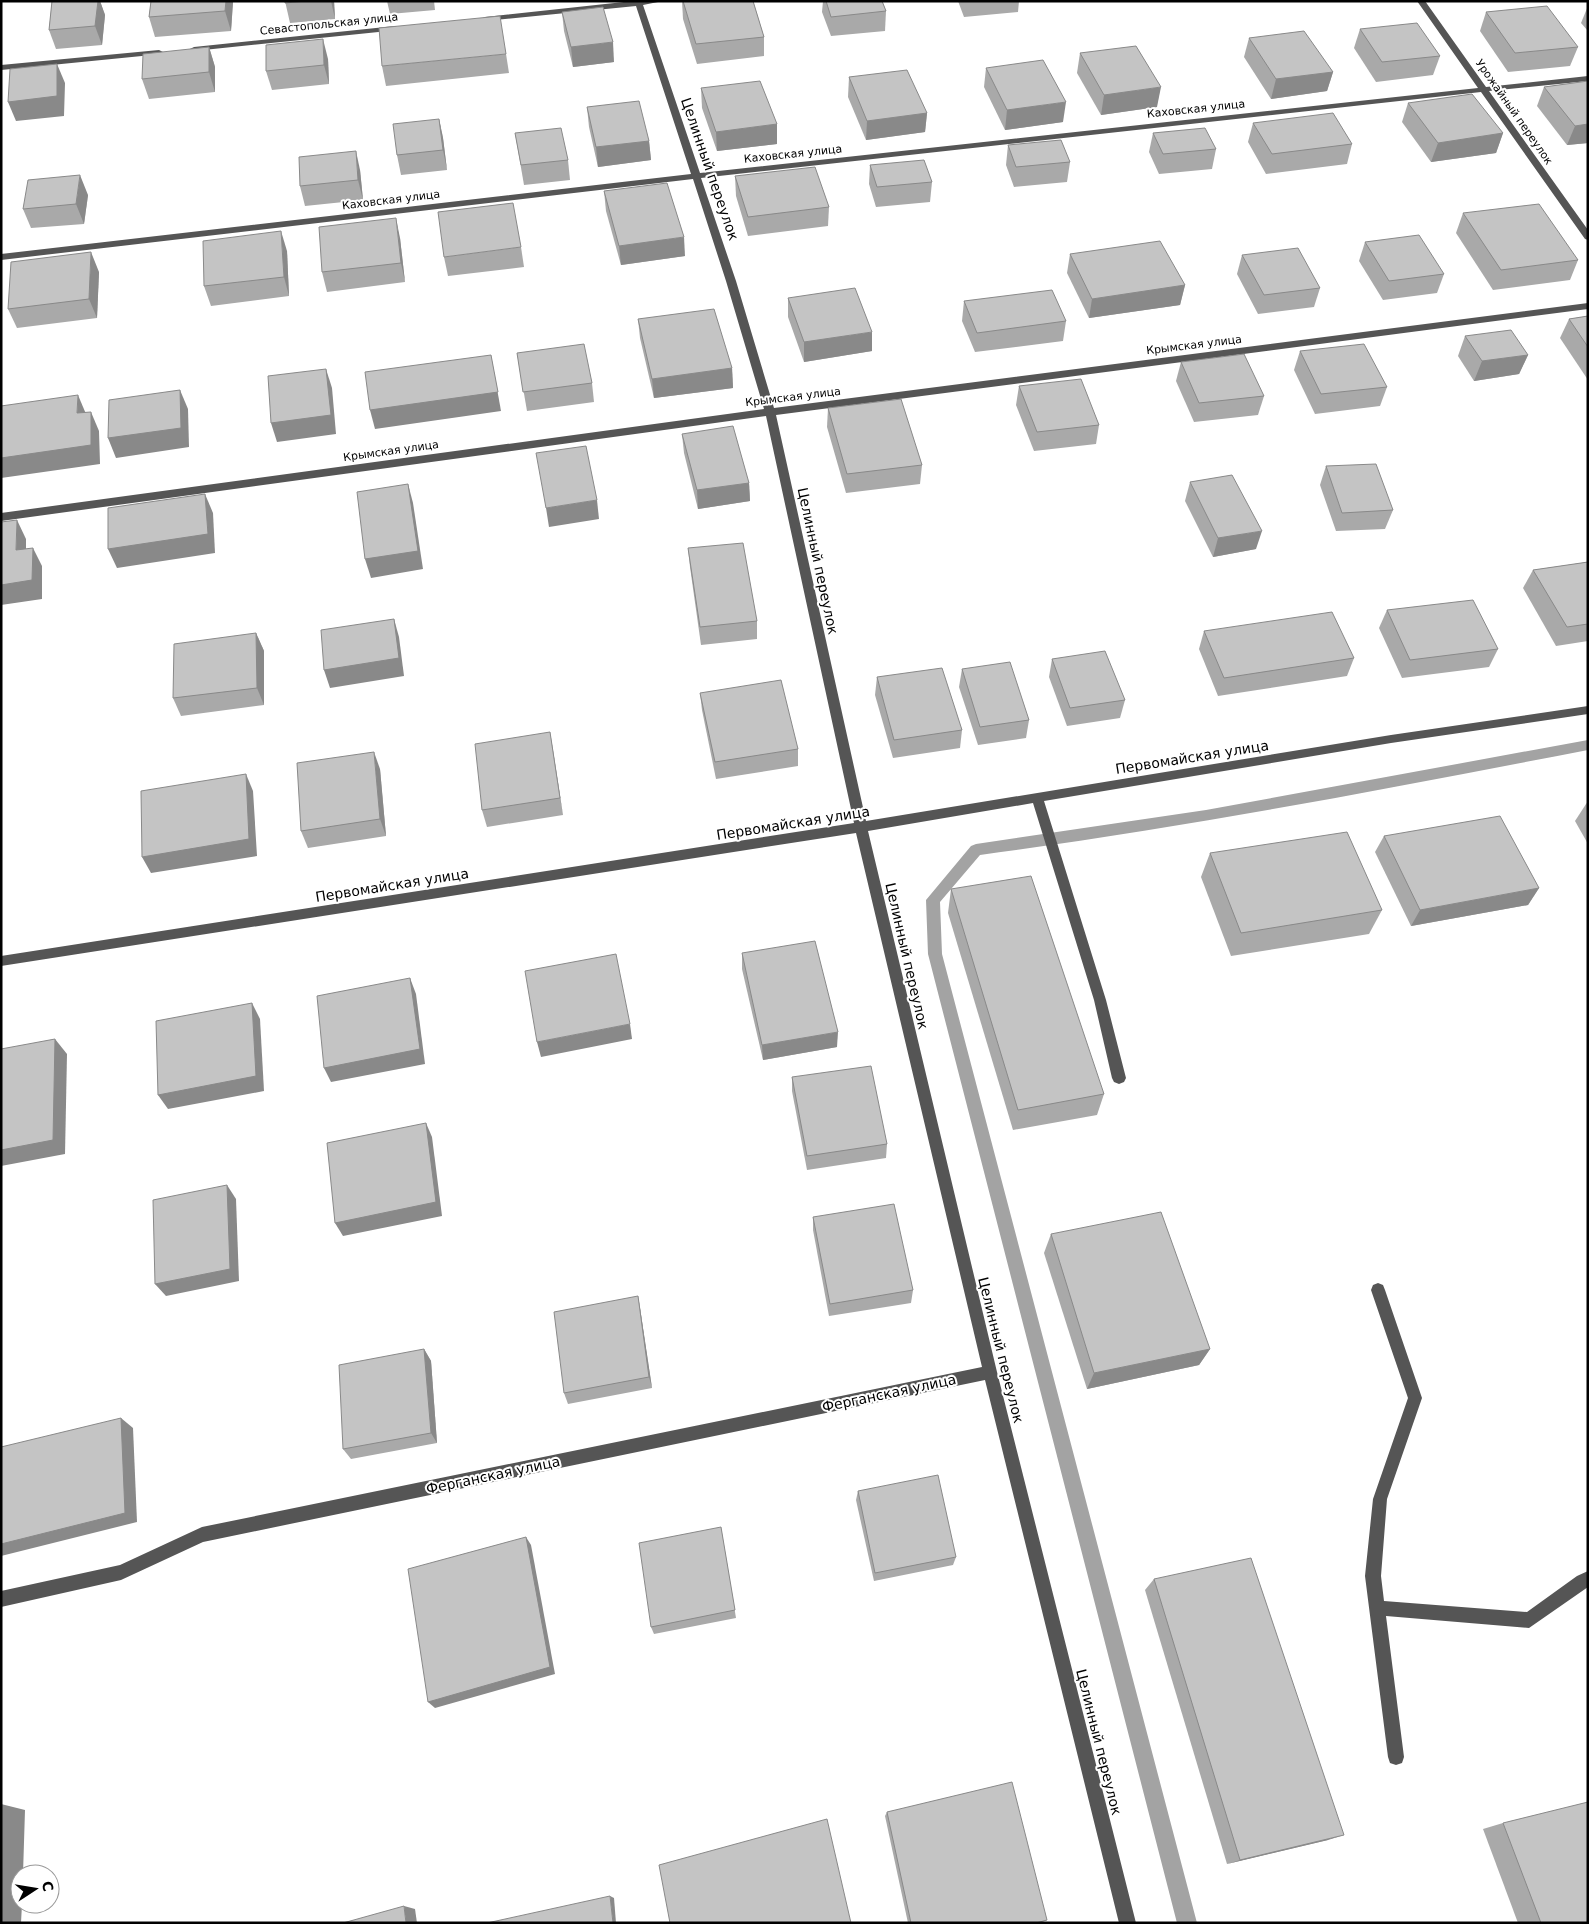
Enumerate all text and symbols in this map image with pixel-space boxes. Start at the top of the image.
street label: Севастопольская улица [259,10,399,38]
street label: Урожайный переулок [1473,57,1555,167]
street label: Целинный переулок [678,95,742,243]
street label: Каховская улица [1146,97,1246,121]
street label: Каховская улица [743,142,843,166]
street label: Каховская улица [341,188,441,212]
street label: Крымская улица [1145,333,1243,357]
street label: Крымская улица [744,385,842,409]
street label: Крымская улица [342,438,440,464]
street label: Целинный переулок [795,486,841,636]
street label: Первомайская улица [1114,737,1270,777]
street label: Первомайская улица [715,803,871,843]
street label: Первомайская улица [314,865,470,905]
street label: Целинный переулок [882,881,932,1031]
street label: Целинный переулок [975,1275,1027,1425]
street label: Ферганская улица [820,1371,958,1415]
street label: Ферганская улица [424,1453,562,1497]
street label: Целинный переулок [1073,1667,1125,1817]
north arrow [10,1864,60,1914]
text: С [39,1880,57,1893]

